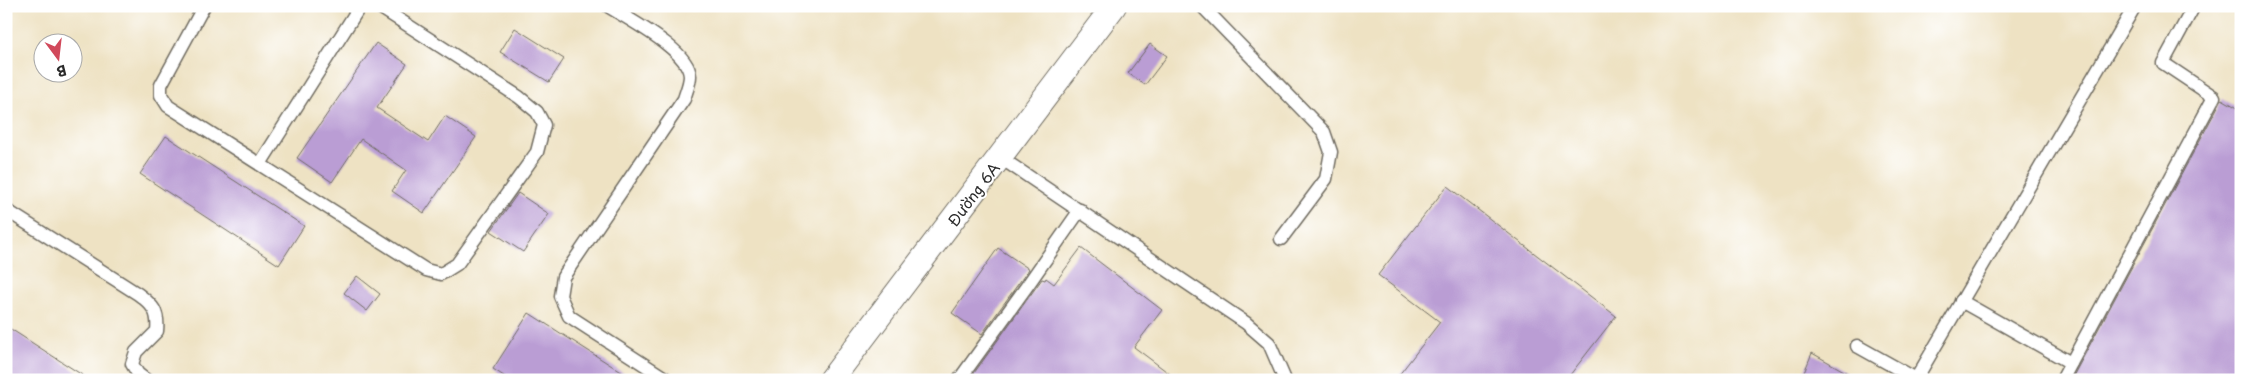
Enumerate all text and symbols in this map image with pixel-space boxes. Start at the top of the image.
north arrow [32,32,82,82]
text: B [54,60,69,82]
street label: Đường 6A [941,157,1005,231]

